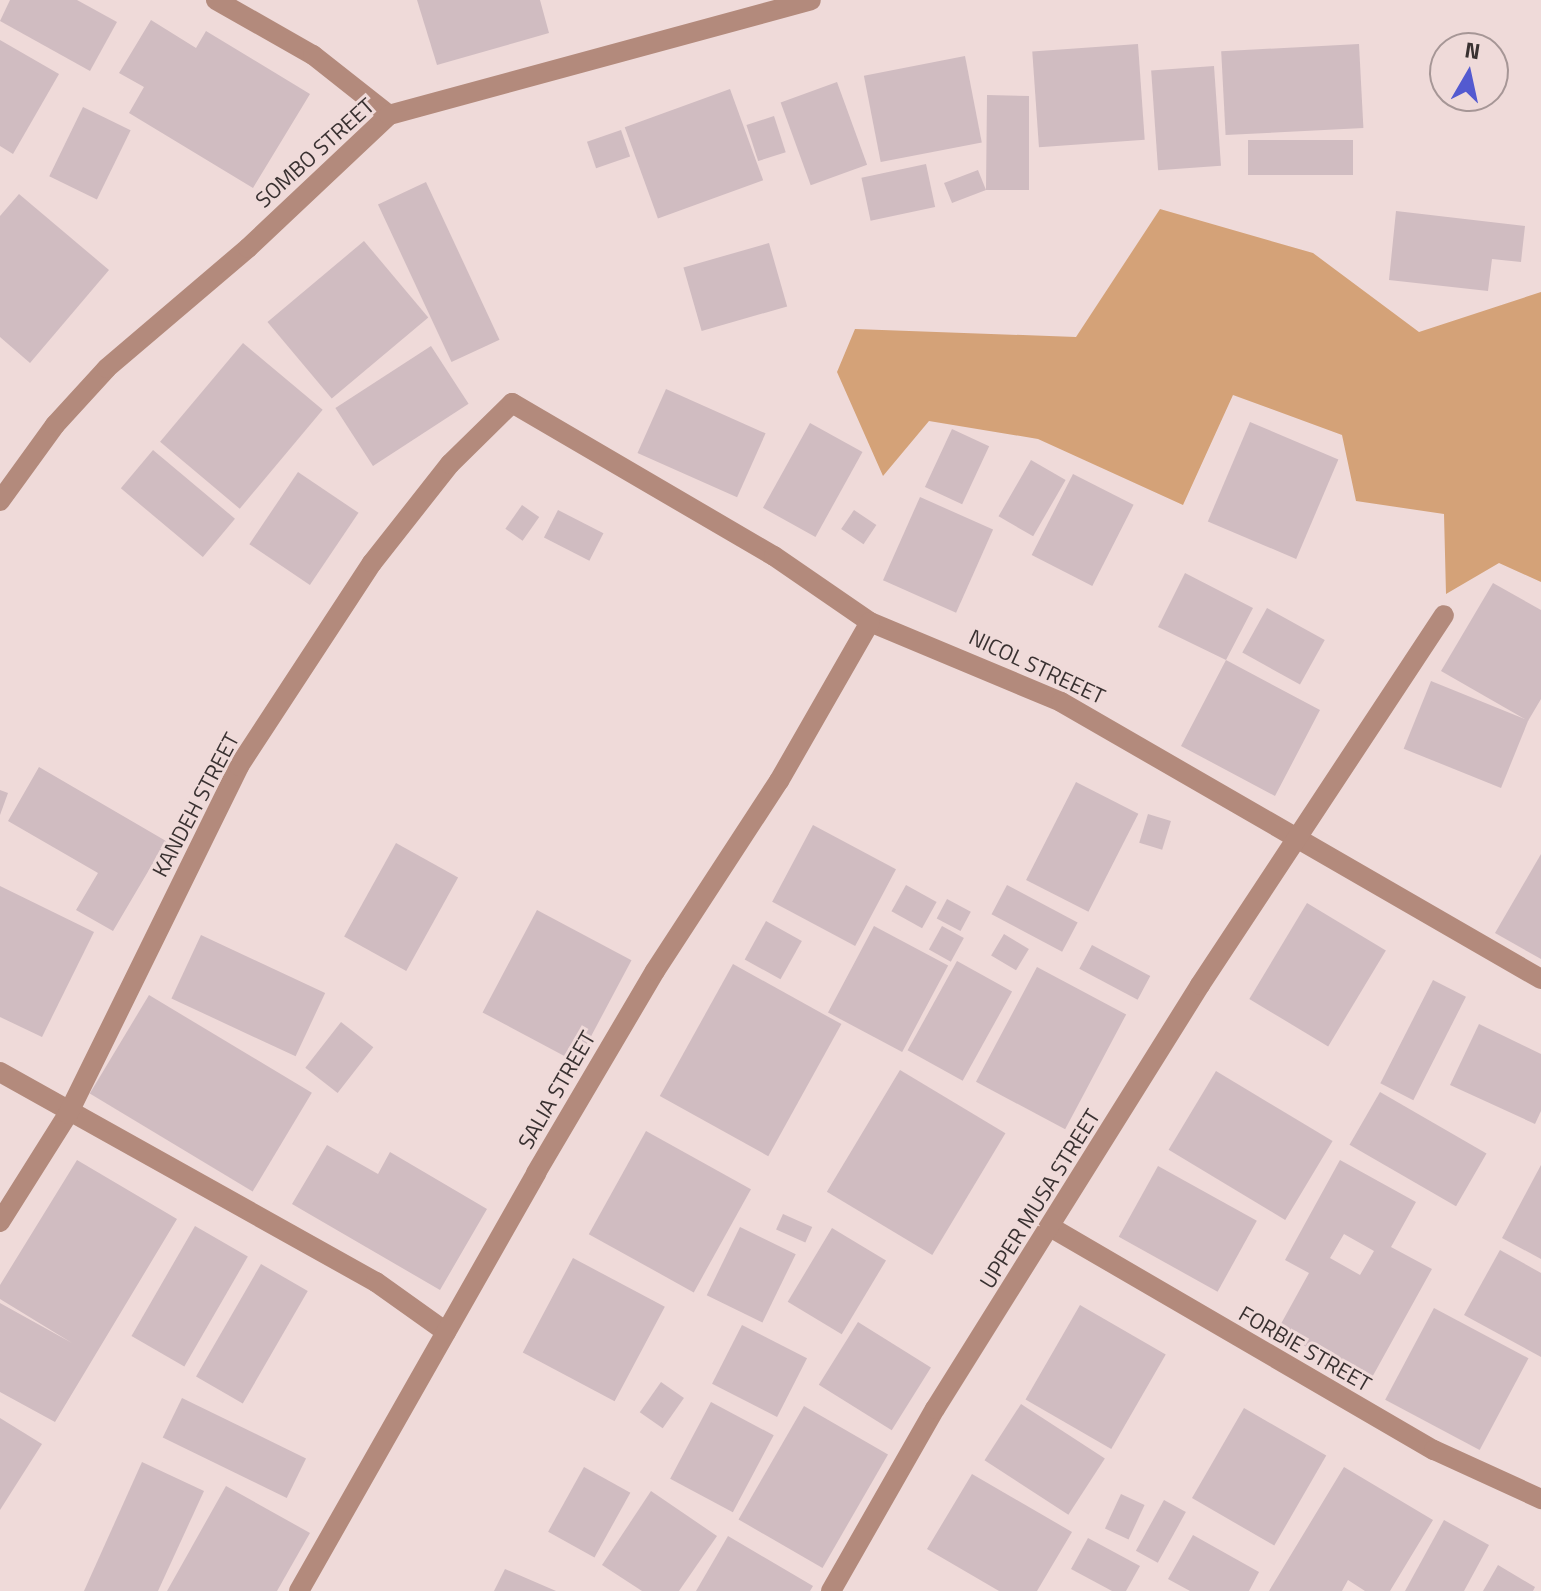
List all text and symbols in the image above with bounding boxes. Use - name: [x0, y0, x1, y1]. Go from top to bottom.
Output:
- north arrow: [1429, 32, 1509, 112]
- text: N: [1462, 32, 1483, 68]
- street label: SOMBO STREET: [250, 93, 380, 213]
- street label: NICOL STREEET: [965, 624, 1109, 710]
- street label: KANDEH STREET: [147, 728, 245, 882]
- street label: SALIA STREET: [513, 1026, 601, 1154]
- street label: UPPER MUSA STREET: [974, 1105, 1106, 1293]
- street label: FORBIE STREET: [1234, 1300, 1376, 1398]

